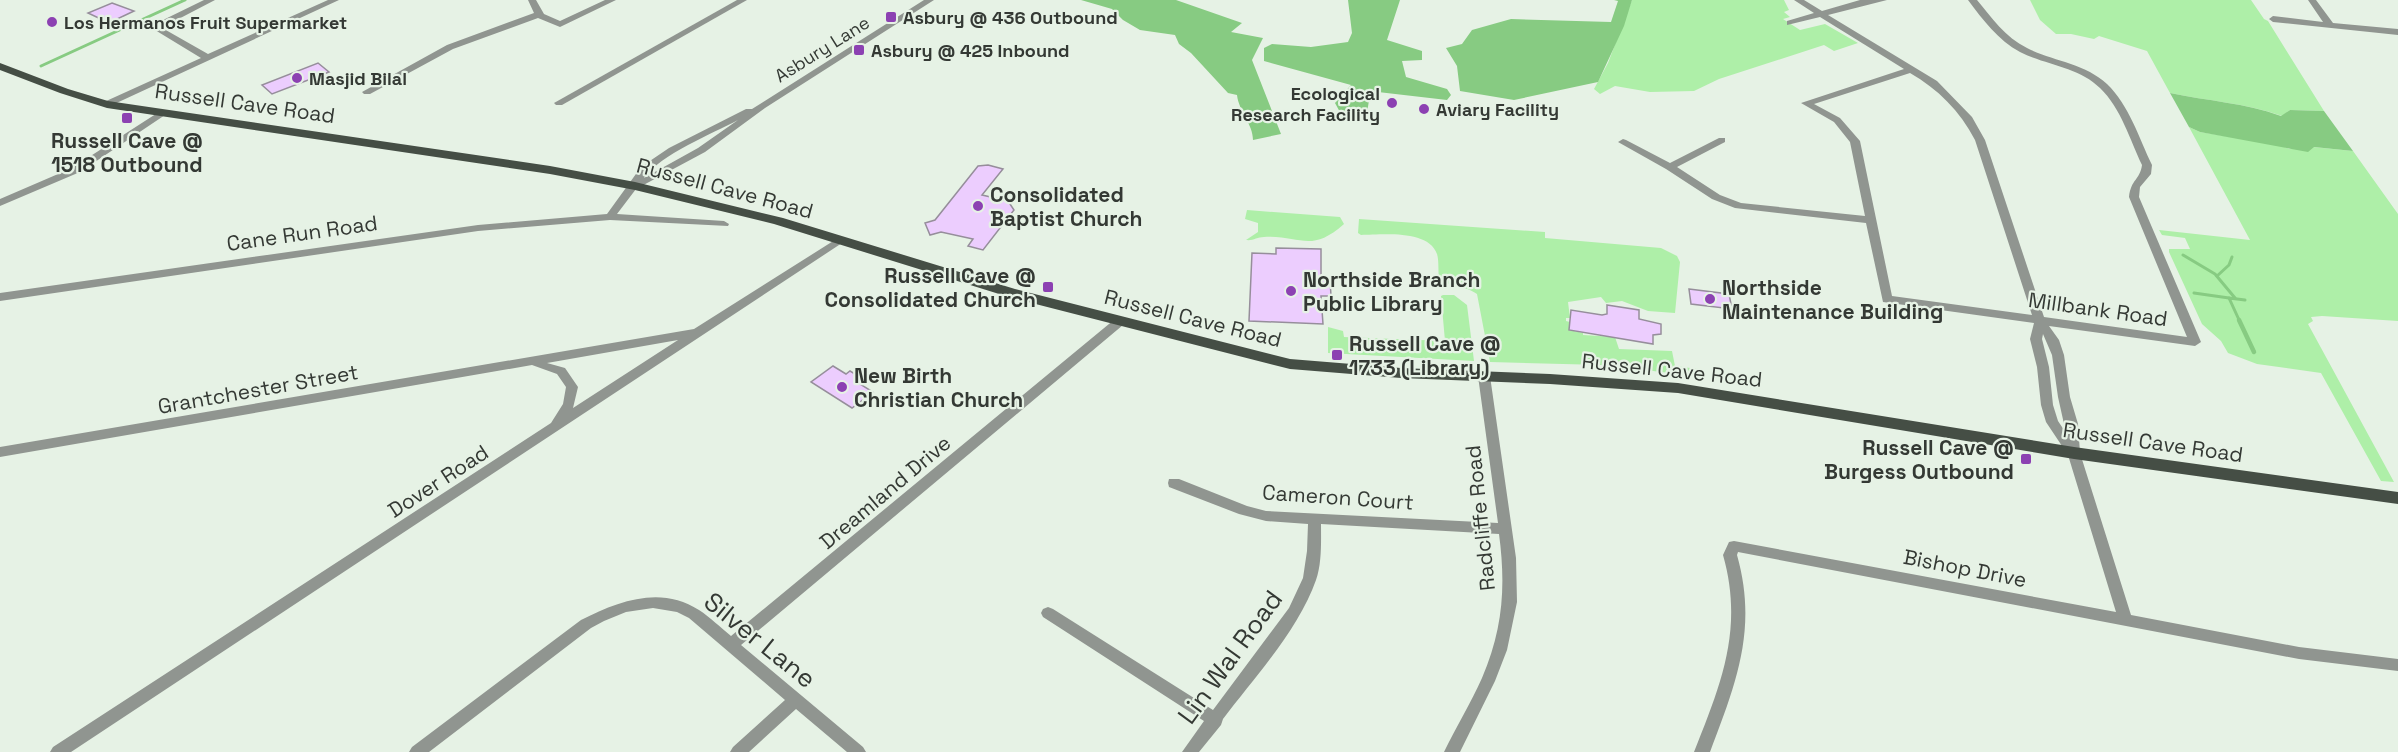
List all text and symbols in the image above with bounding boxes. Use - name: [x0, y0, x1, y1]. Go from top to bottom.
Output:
- place label: Asbury @ 436 Outbound: [903, 6, 1118, 29]
- marker: Asbury @ 436 Outbound: [884, 10, 898, 24]
- place label: Los Hermanos Fruit Supermarket: [64, 11, 347, 34]
- street label: Asbury Lane: [770, 11, 874, 87]
- marker: Los Hermanos Fruit Supermarket: [45, 15, 59, 29]
- place label: Asbury @ 425 Inbound: [871, 39, 1070, 62]
- marker: Asbury @ 425 Inbound: [852, 43, 866, 57]
- place label: Masjid Bilal: [309, 67, 407, 90]
- marker: Masjid Bilal: [290, 71, 304, 85]
- street label: Russell Cave Road: [153, 77, 337, 129]
- place label: Ecological Research Facility: [1231, 82, 1380, 126]
- marker: Ecological Research Facility: [1385, 96, 1399, 110]
- place label: Aviary Facility: [1436, 98, 1559, 121]
- marker: Aviary Facility: [1417, 102, 1431, 116]
- marker: Russell Cave @ 1518 Outbound: [120, 111, 134, 125]
- place label: Russell Cave @ 1518 Outbound: [51, 127, 203, 178]
- street label: Russell Cave Road: [634, 151, 816, 225]
- place label: Consolidated Baptist Church: [990, 181, 1142, 232]
- marker: Consolidated Baptist Church: [971, 199, 985, 213]
- street label: Cane Run Road: [225, 209, 379, 257]
- place label: Russell Cave @ Consolidated Church: [824, 262, 1036, 313]
- place label: Northside Branch Public Library: [1303, 266, 1481, 317]
- place label: Northside Maintenance Building: [1722, 274, 1943, 325]
- marker: Russell Cave @ Consolidated Church: [1041, 280, 1055, 294]
- street label: Russell Cave Road: [1102, 283, 1284, 353]
- marker: Northside Branch Public Library: [1284, 284, 1298, 298]
- street label: Millbank Road: [2027, 286, 2169, 332]
- marker: Northside Maintenance Building: [1703, 292, 1717, 306]
- place label: Russell Cave @ 1733 (Library): [1349, 330, 1501, 381]
- street label: Russell Cave Road: [1580, 347, 1764, 393]
- marker: Russell Cave @ 1733 (Library): [1330, 348, 1344, 362]
- street label: Grantchester Street: [156, 358, 360, 420]
- place label: New Birth Christian Church: [854, 362, 1023, 413]
- marker: New Birth Christian Church: [835, 380, 849, 394]
- street label: Russell Cave Road: [2061, 416, 2245, 468]
- street label: Dreamland Drive: [814, 429, 956, 555]
- place label: Russell Cave @ Burgess Outbound: [1824, 434, 2014, 485]
- street label: Dover Road: [383, 438, 493, 524]
- street label: Radcliffe Road: [1459, 444, 1501, 592]
- marker: Russell Cave @ Burgess Outbound: [2019, 452, 2033, 466]
- street label: Cameron Court: [1261, 478, 1415, 516]
- street label: Bishop Drive: [1901, 543, 2029, 593]
- street label: Lin Wal Road: [1170, 583, 1290, 731]
- street label: Silver Lane: [697, 584, 823, 696]

